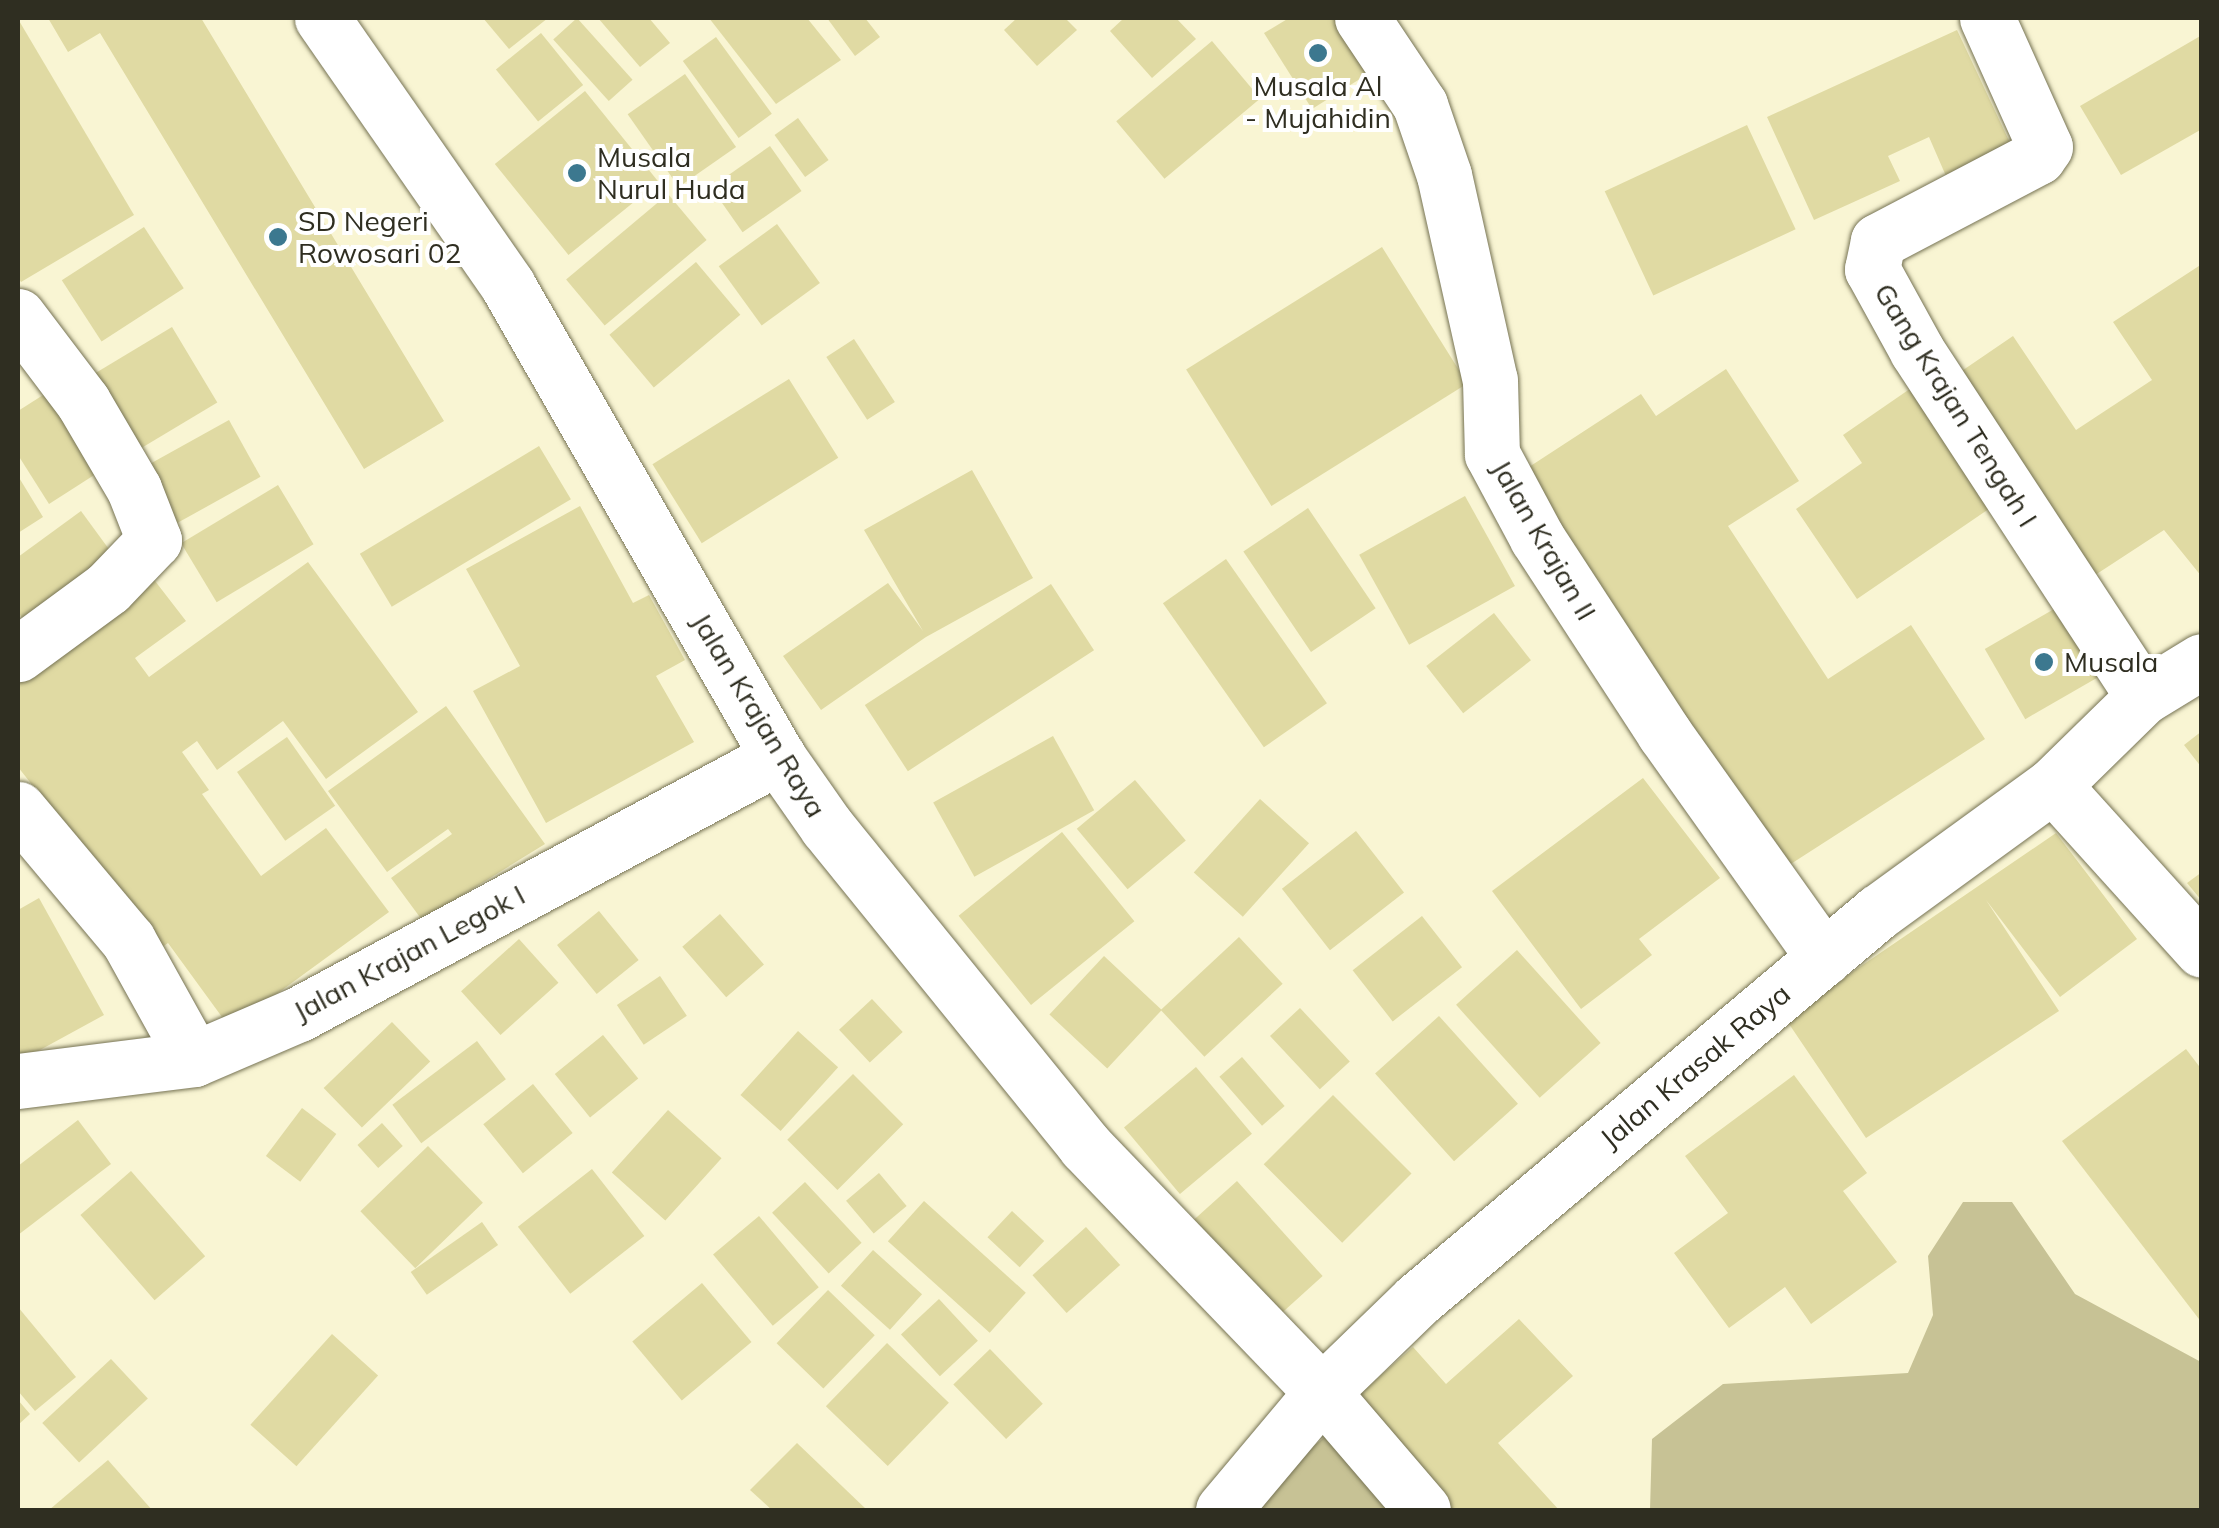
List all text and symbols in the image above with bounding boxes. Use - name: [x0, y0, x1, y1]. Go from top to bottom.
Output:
- marker: Musala Al - Mujahidin: [1307, 42, 1329, 64]
- place label: Musala Al - Mujahidin: [1245, 69, 1391, 135]
- place label: Musala Nurul Huda: [597, 140, 746, 206]
- marker: Musala Nurul Huda: [566, 162, 588, 184]
- place label: SD Negeri Rowosari 02: [298, 204, 461, 270]
- marker: SD Negeri Rowosari 02: [267, 226, 289, 248]
- street label: Gang Krajan Tengah I: [1867, 277, 2045, 533]
- street label: Jalan Krajan II: [1485, 454, 1603, 626]
- street label: Jalan Krajan Raya: [685, 607, 833, 823]
- place label: Musala: [2064, 645, 2158, 679]
- marker: Musala: [2033, 651, 2055, 673]
- street label: Jalan Krajan Legok I: [288, 878, 530, 1028]
- street label: Jalan Krasak Raya: [1593, 977, 1797, 1155]

